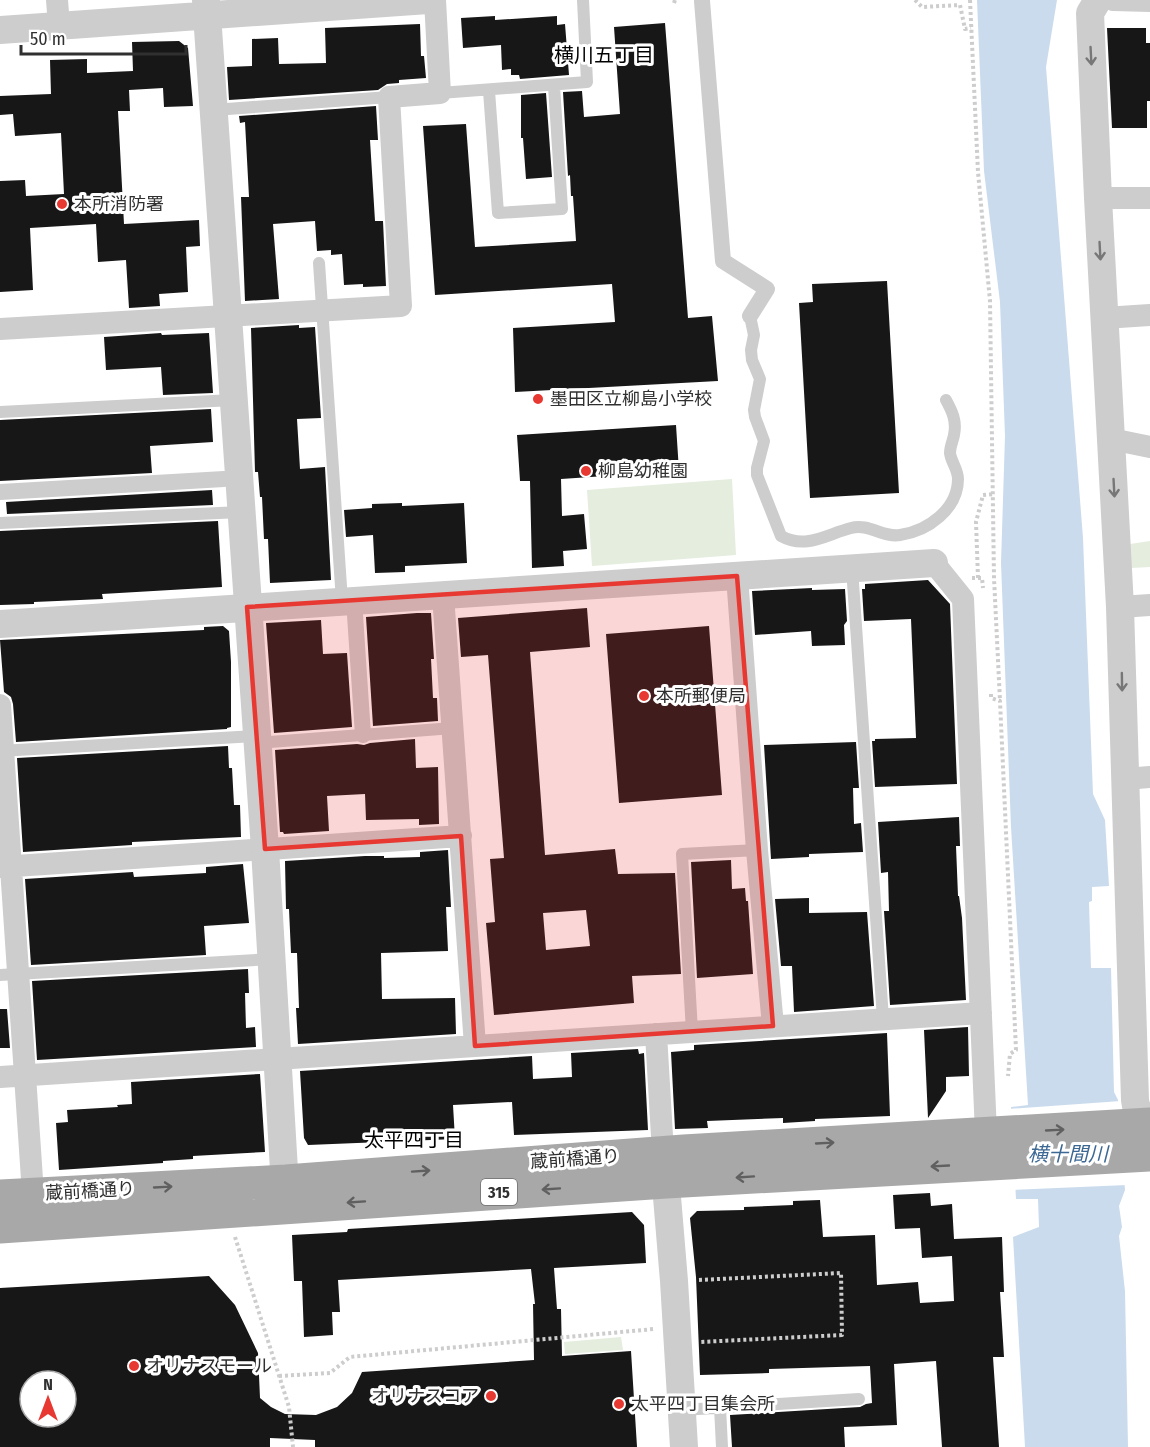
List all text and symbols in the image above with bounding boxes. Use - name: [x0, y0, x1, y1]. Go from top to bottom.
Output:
- scale bar: [21, 18, 186, 56]
- text: 50 m: [30, 28, 66, 50]
- district label: 横川五丁目: [554, 43, 654, 67]
- one-way arrow: [1086, 46, 1097, 66]
- place label: 本所消防署: [74, 193, 164, 215]
- marker: 本所消防署: [55, 197, 69, 211]
- one-way arrow: [1095, 241, 1106, 260]
- place label: 墨田区立柳島小学校: [550, 388, 712, 410]
- marker: 墨田区立柳島小学校: [531, 392, 545, 406]
- place label: 柳島幼稚園: [598, 460, 688, 482]
- marker: 柳島幼稚園: [579, 464, 593, 478]
- one-way arrow: [1108, 477, 1119, 497]
- one-way arrow: [1117, 672, 1128, 692]
- place label: 本所郵便局: [656, 685, 746, 707]
- marker: 本所郵便局: [637, 689, 651, 703]
- one-way arrow: [1044, 1124, 1064, 1135]
- district label: 太平四丁目: [364, 1128, 464, 1152]
- one-way arrow: [814, 1137, 834, 1148]
- water label: 横十間川: [1028, 1142, 1110, 1166]
- street label: 蔵前橋通り: [529, 1145, 621, 1173]
- one-way arrow: [930, 1160, 950, 1171]
- one-way arrow: [410, 1165, 430, 1176]
- one-way arrow: [736, 1172, 756, 1183]
- street label: 蔵前橋通り: [44, 1178, 136, 1204]
- road number: 315: [481, 1179, 517, 1205]
- one-way arrow: [153, 1182, 173, 1193]
- one-way arrow: [541, 1184, 561, 1195]
- one-way arrow: [346, 1196, 366, 1207]
- place label: オリナスモール: [146, 1355, 272, 1377]
- marker: オリナスモール: [127, 1359, 141, 1373]
- north arrow: [18, 1369, 78, 1429]
- text: N: [43, 1375, 53, 1394]
- place label: オリナスコア: [371, 1385, 479, 1407]
- marker: オリナスコア: [484, 1389, 498, 1403]
- place label: 太平四丁目集会所: [631, 1393, 775, 1415]
- marker: 太平四丁目集会所: [612, 1397, 626, 1411]

